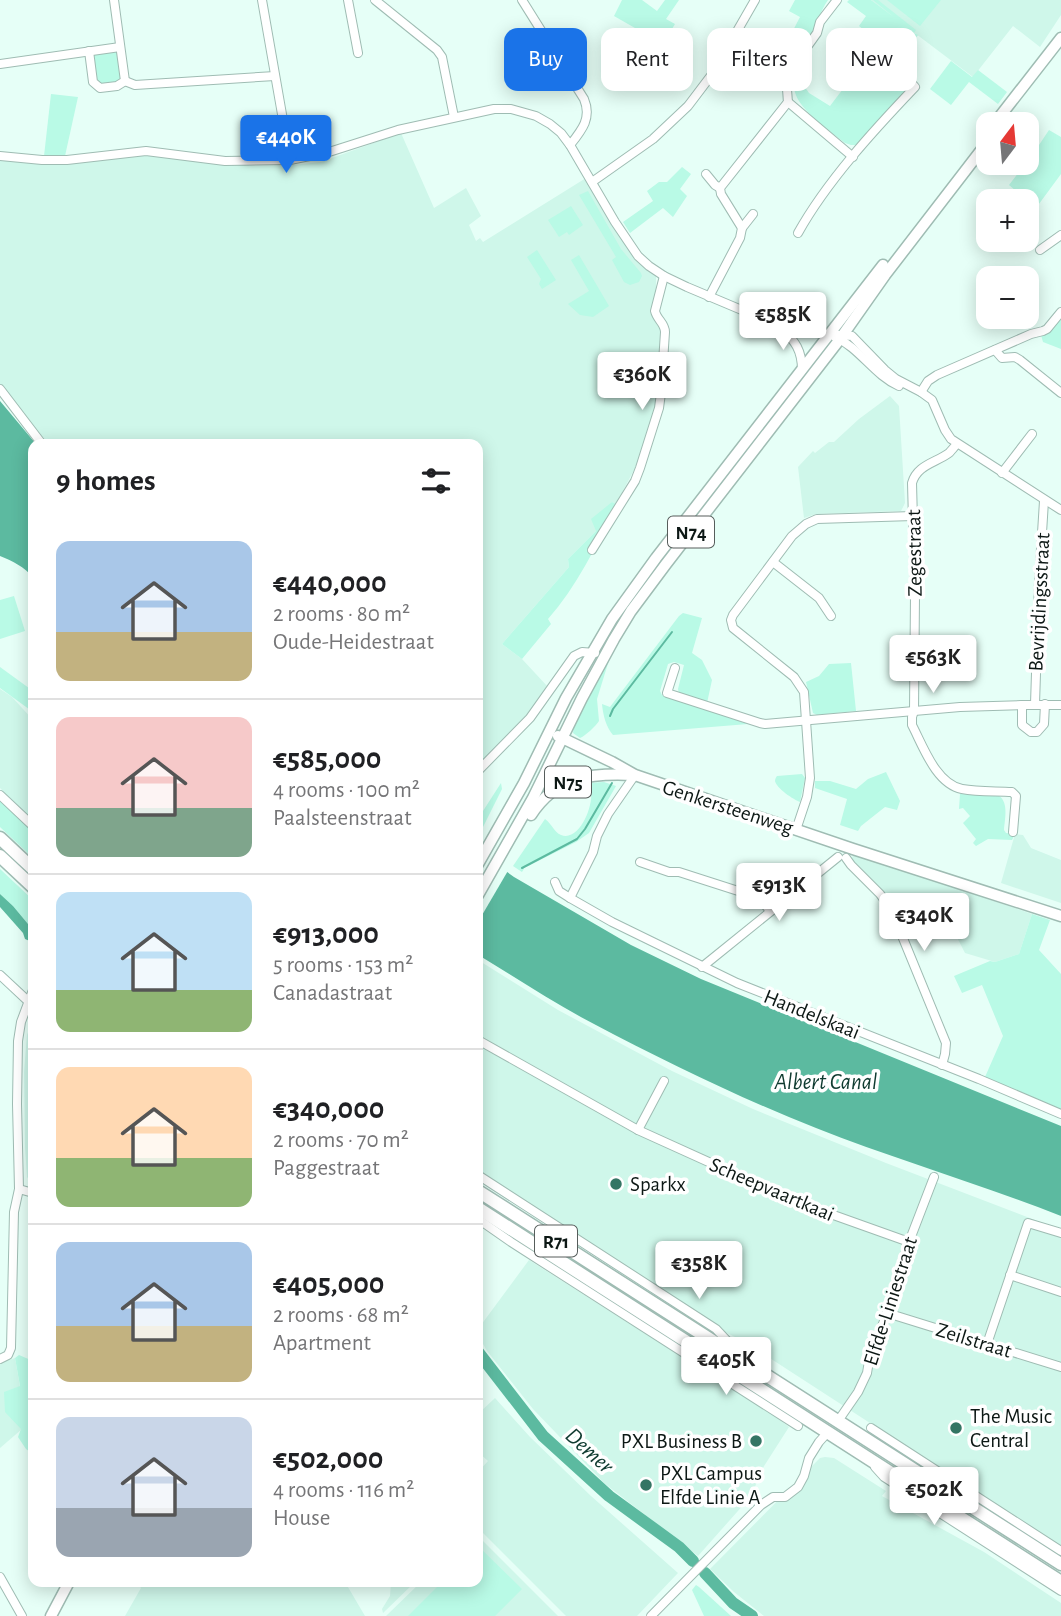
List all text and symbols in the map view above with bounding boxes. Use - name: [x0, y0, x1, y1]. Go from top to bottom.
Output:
- chip: Buy: [504, 28, 587, 91]
- chip: Rent: [601, 28, 693, 91]
- chip: Filters: [707, 28, 812, 91]
- chip: New: [826, 28, 917, 91]
- north arrow: [976, 112, 1040, 175]
- map controls: [976, 112, 1039, 329]
- pin: €440K: [237, 116, 335, 175]
- text: €440K: [256, 126, 316, 149]
- button: +: [976, 189, 1039, 252]
- button: −: [976, 266, 1039, 329]
- pin: €585K: [734, 292, 832, 352]
- text: €585K: [755, 303, 811, 326]
- pin: €360K: [593, 352, 691, 412]
- text: €360K: [613, 363, 671, 386]
- icon: filters: [417, 462, 455, 500]
- text: 9 homes: [56, 466, 156, 496]
- street label: Zegestraat: [903, 509, 926, 597]
- road number: N74: [668, 516, 714, 548]
- street label: Bevrijdingsstraat: [1025, 532, 1054, 672]
- text: €440,000: [273, 568, 387, 598]
- icon: home: [112, 569, 196, 653]
- text: 2 rooms · 80 m²: [273, 603, 410, 626]
- text: Oude-Heidestraat: [273, 631, 434, 654]
- pin: €563K: [884, 636, 982, 695]
- text: €563K: [905, 646, 961, 669]
- text: €585,000: [273, 744, 381, 774]
- icon: home: [112, 745, 196, 829]
- road number: N75: [545, 766, 591, 797]
- street label: Genkersteenweg: [660, 776, 796, 839]
- text: 4 rooms · 100 m²: [273, 779, 420, 802]
- text: Paalsteenstraat: [273, 807, 412, 830]
- pin: €913K: [730, 864, 828, 923]
- text: €913K: [752, 874, 806, 897]
- pin: €340K: [875, 894, 973, 953]
- text: €340K: [895, 904, 953, 927]
- text: €913,000: [273, 919, 379, 949]
- icon: home: [112, 920, 196, 1004]
- text: 5 rooms · 153 m²: [273, 954, 413, 977]
- text: Canadastraat: [273, 982, 392, 1005]
- street label: Handelskaai: [761, 986, 863, 1043]
- water label: Albert Canal: [774, 1071, 878, 1094]
- text: €340,000: [273, 1094, 384, 1124]
- icon: home: [112, 1095, 196, 1179]
- text: 2 rooms · 70 m²: [273, 1129, 409, 1152]
- street label: Scheepvaartkaai: [706, 1154, 837, 1225]
- text: Paggestraat: [273, 1157, 380, 1180]
- place label: Sparkx: [630, 1174, 686, 1195]
- marker: Sparkx: [608, 1176, 624, 1192]
- road number: R71: [535, 1226, 577, 1256]
- street label: Elfde-Liniestraat: [860, 1234, 921, 1368]
- pin: €358K: [650, 1242, 748, 1301]
- text: €358K: [671, 1252, 727, 1275]
- text: €405,000: [273, 1269, 384, 1299]
- icon: home: [112, 1270, 196, 1354]
- text: 2 rooms · 68 m²: [273, 1304, 409, 1327]
- street label: Zeilstraat: [934, 1319, 1014, 1362]
- text: Apartment: [273, 1332, 371, 1355]
- pin: €405K: [677, 1338, 775, 1397]
- text: €405K: [697, 1348, 755, 1371]
- place label: The Music Central: [970, 1406, 1052, 1451]
- marker: The Music Central: [948, 1420, 964, 1436]
- water label: Demer: [561, 1424, 618, 1479]
- place label: PXL Business B: [621, 1431, 742, 1452]
- marker: PXL Business B: [748, 1433, 764, 1449]
- text: €502,000: [273, 1444, 384, 1474]
- icon: home: [112, 1445, 196, 1529]
- place label: PXL Campus Elfde Linie A: [660, 1463, 762, 1508]
- pin: €502K: [885, 1468, 983, 1527]
- marker: PXL Campus Elfde Linie A: [638, 1477, 654, 1493]
- text: €502K: [906, 1478, 962, 1501]
- text: 4 rooms · 116 m²: [273, 1479, 414, 1502]
- text: House: [273, 1507, 330, 1530]

